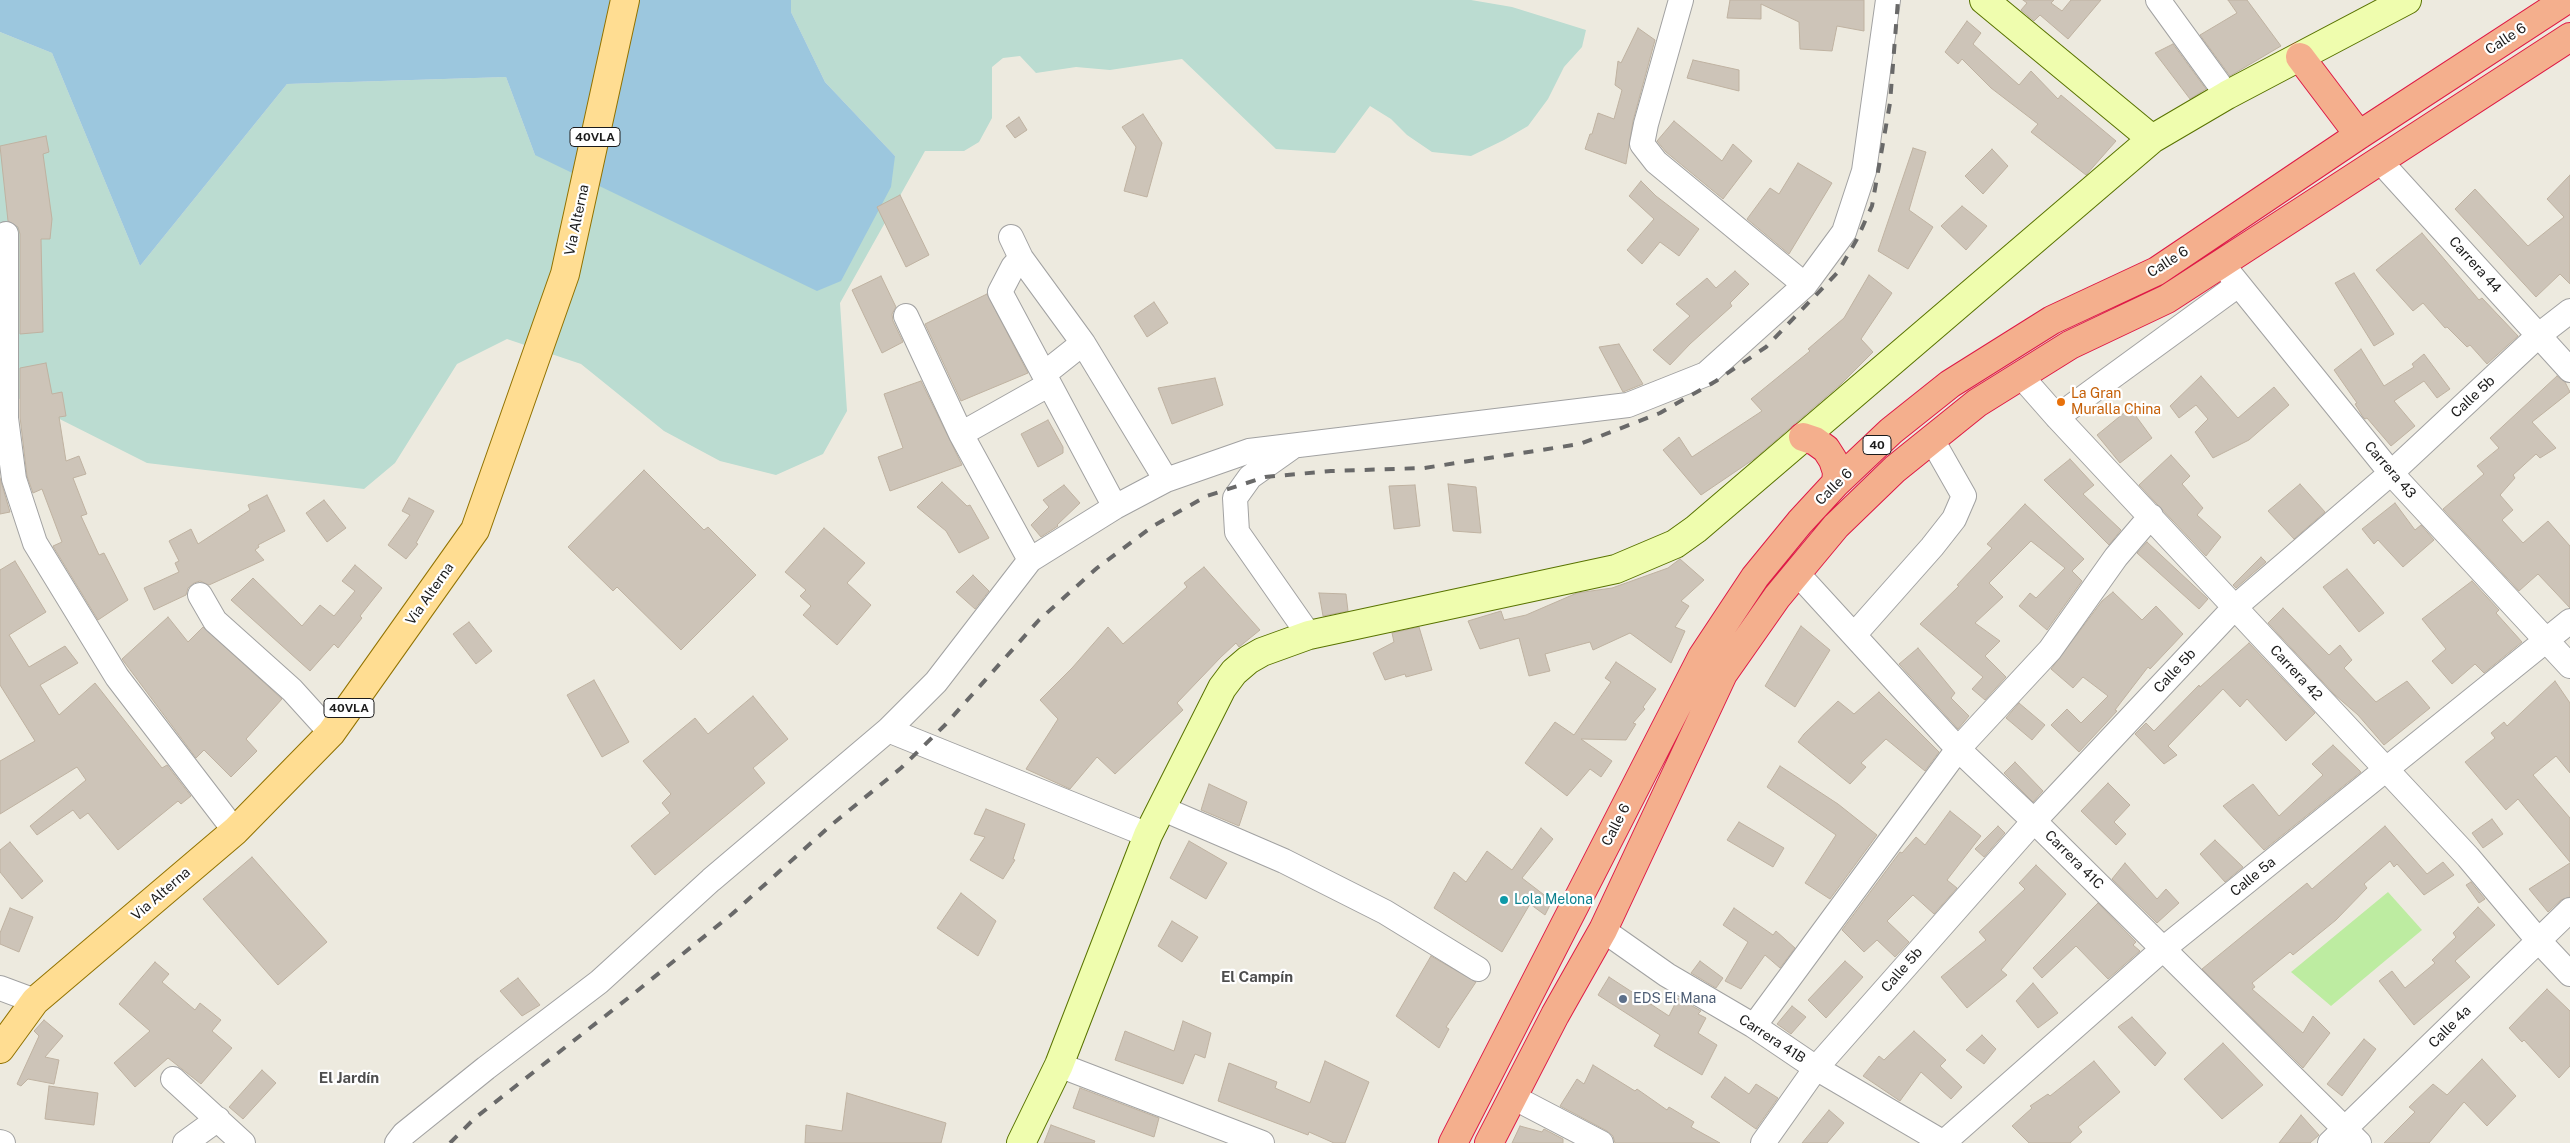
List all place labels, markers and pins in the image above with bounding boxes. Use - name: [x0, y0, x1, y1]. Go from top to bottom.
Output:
- place label: La Gran Muralla China: [2071, 386, 2161, 418]
- marker: La Gran Muralla China: [2055, 396, 2067, 408]
- place label: Lola Melona: [1514, 892, 1593, 908]
- marker: Lola Melona: [1498, 894, 1510, 906]
- place label: EDS El Mana: [1633, 991, 1716, 1007]
- marker: EDS El Mana: [1617, 993, 1629, 1005]

